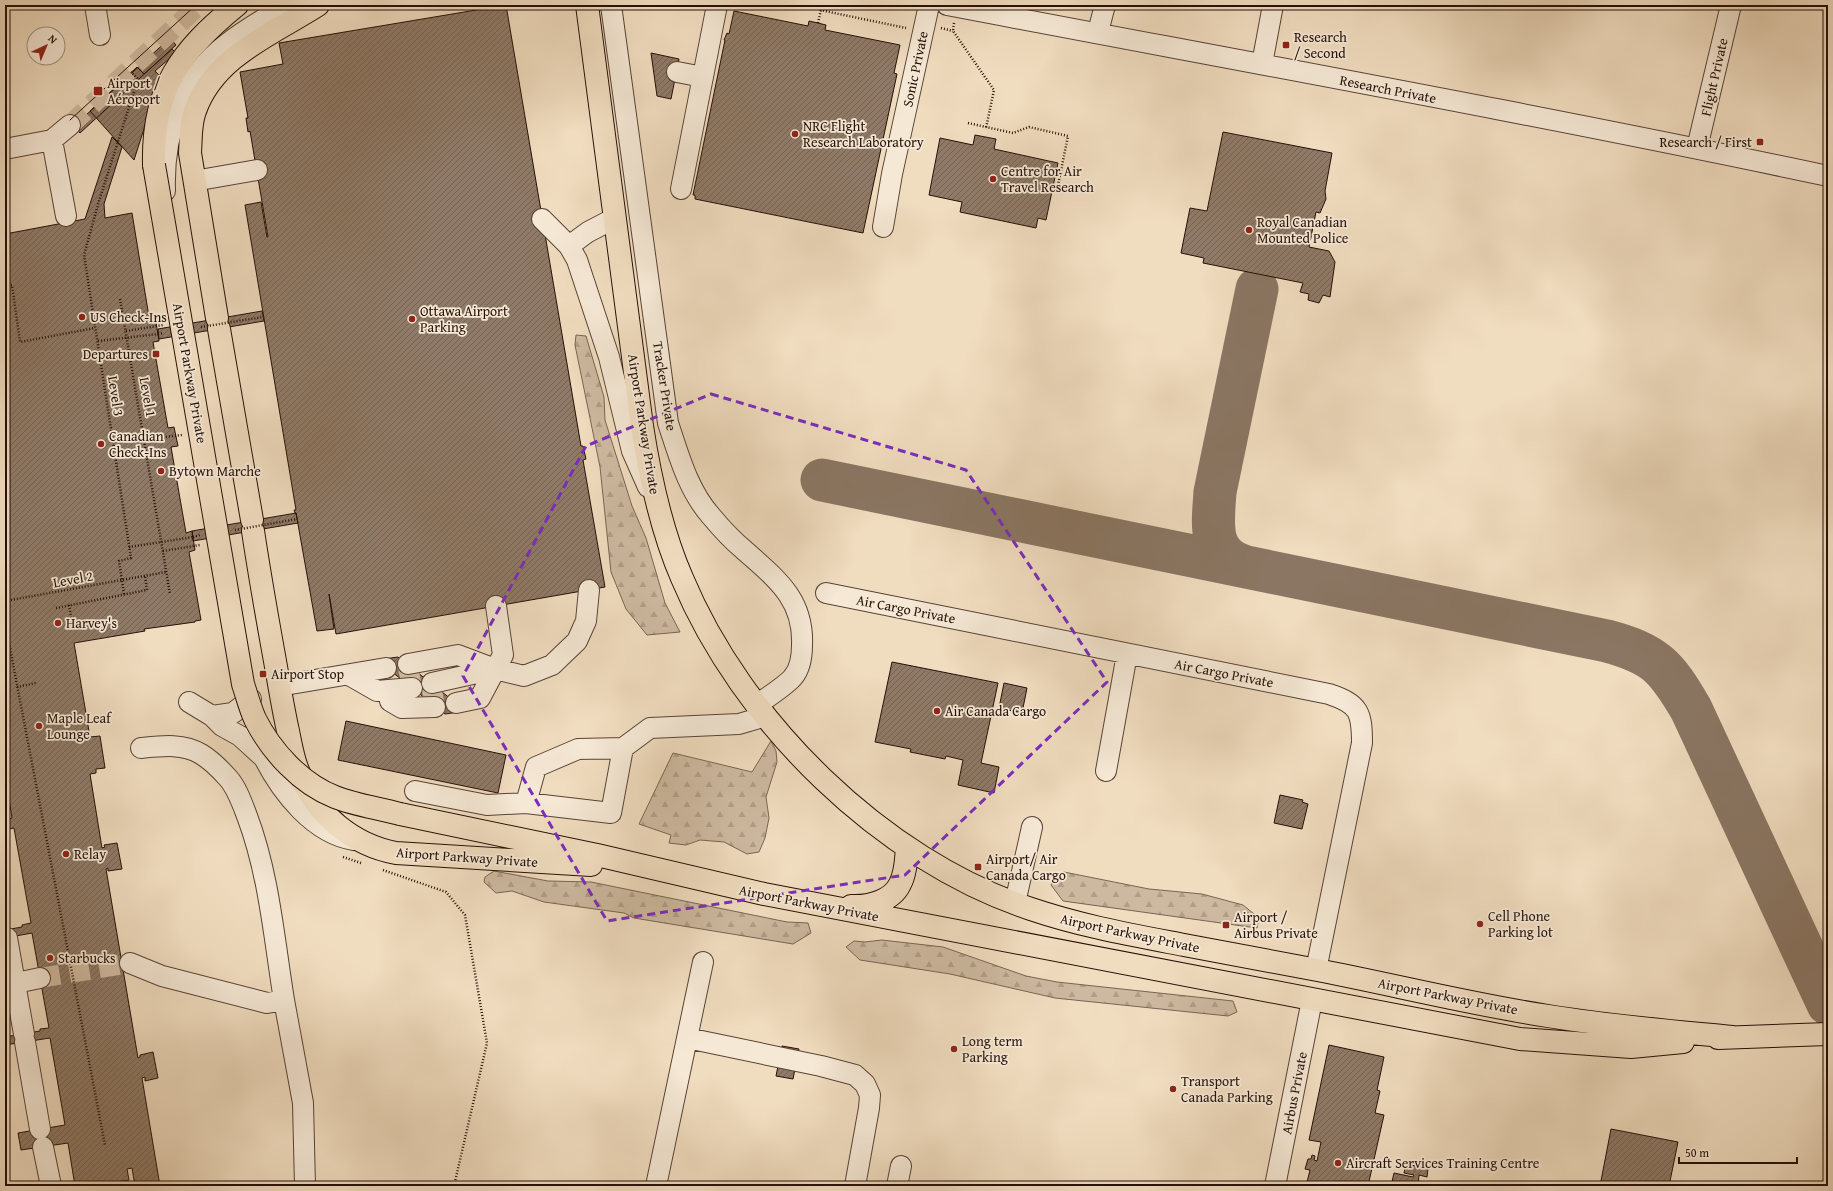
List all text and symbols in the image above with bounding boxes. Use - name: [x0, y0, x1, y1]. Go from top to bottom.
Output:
- north arrow: [26, 26, 66, 66]
- place label: Research / Second: [1294, 27, 1347, 63]
- street label: Sonic Private: [897, 29, 933, 109]
- text: N: [45, 30, 62, 48]
- street label: Flight Private: [1695, 36, 1733, 118]
- marker: Research / Second: [1281, 40, 1291, 50]
- street label: Research Private: [1338, 70, 1438, 108]
- place label: Airport / Aéroport: [107, 73, 161, 109]
- marker: Airport / Aéroport: [92, 85, 104, 97]
- place label: NRC Flight Research Laboratory: [803, 116, 924, 152]
- marker: NRC Flight Research Laboratory: [790, 129, 800, 139]
- place label: Research / First: [1659, 132, 1752, 152]
- marker: Research / First: [1755, 137, 1765, 147]
- place label: Centre for Air Travel Research: [1001, 161, 1094, 197]
- marker: Centre for Air Travel Research: [988, 174, 998, 184]
- place label: Royal Canadian Mounted Police: [1257, 212, 1349, 248]
- marker: Royal Canadian Mounted Police: [1244, 225, 1254, 235]
- street label: Airport Parkway Private: [168, 301, 212, 445]
- place label: Ottawa Airport Parking: [420, 301, 508, 337]
- place label: US Check-Ins: [90, 307, 167, 327]
- marker: US Check-Ins: [77, 312, 87, 322]
- marker: Ottawa Airport Parking: [407, 314, 417, 324]
- street label: Tracker Private: [648, 340, 682, 433]
- place label: Departures: [83, 344, 148, 364]
- marker: Departures: [151, 349, 161, 359]
- street label: Airport Parkway Private: [623, 352, 665, 496]
- street label: Level 3: [103, 375, 129, 417]
- street label: Level 1: [135, 375, 161, 419]
- place label: Canadian Check-Ins: [109, 426, 167, 462]
- marker: Canadian Check-Ins: [96, 439, 106, 449]
- place label: Bytown Marche: [169, 461, 261, 481]
- marker: Bytown Marche: [156, 466, 166, 476]
- street label: Level 2: [51, 566, 95, 592]
- street label: Air Cargo Private: [855, 590, 958, 628]
- place label: Harvey's: [66, 613, 117, 633]
- marker: Harvey's: [53, 618, 63, 628]
- street label: Air Cargo Private: [1173, 654, 1276, 692]
- place label: Airport Stop: [271, 664, 345, 684]
- marker: Airport Stop: [258, 669, 268, 679]
- place label: Air Canada Cargo: [945, 701, 1046, 721]
- marker: Air Canada Cargo: [932, 706, 942, 716]
- place label: Maple Leaf Lounge: [47, 708, 112, 744]
- marker: Maple Leaf Lounge: [34, 721, 44, 731]
- street label: Airport Parkway Private: [395, 842, 539, 872]
- place label: Relay: [74, 844, 106, 864]
- marker: Relay: [61, 849, 71, 859]
- place label: Airport/ Air Canada Cargo: [986, 849, 1066, 885]
- marker: Airport/ Air Canada Cargo: [973, 862, 983, 872]
- street label: Airport Parkway Private: [737, 880, 881, 926]
- place label: Cell Phone Parking lot: [1488, 906, 1553, 942]
- place label: Airport / Airbus Private: [1234, 907, 1318, 943]
- street label: Airport Parkway Private: [1058, 908, 1202, 958]
- marker: Cell Phone Parking lot: [1475, 919, 1485, 929]
- marker: Airport / Airbus Private: [1221, 920, 1231, 930]
- place label: Starbucks: [58, 948, 116, 968]
- marker: Starbucks: [45, 953, 55, 963]
- street label: Airport Parkway Private: [1376, 973, 1520, 1019]
- place label: Long term Parking: [962, 1031, 1023, 1067]
- marker: Long term Parking: [949, 1044, 959, 1054]
- street label: Airbus Private: [1276, 1050, 1312, 1136]
- place label: Transport Canada Parking: [1181, 1071, 1273, 1107]
- marker: Transport Canada Parking: [1168, 1084, 1178, 1094]
- scale bar: [1679, 1139, 1797, 1165]
- text: 50 m: [1685, 1144, 1709, 1161]
- place label: Aircraft Services Training Centre: [1346, 1153, 1540, 1173]
- marker: Aircraft Services Training Centre: [1333, 1158, 1343, 1168]

